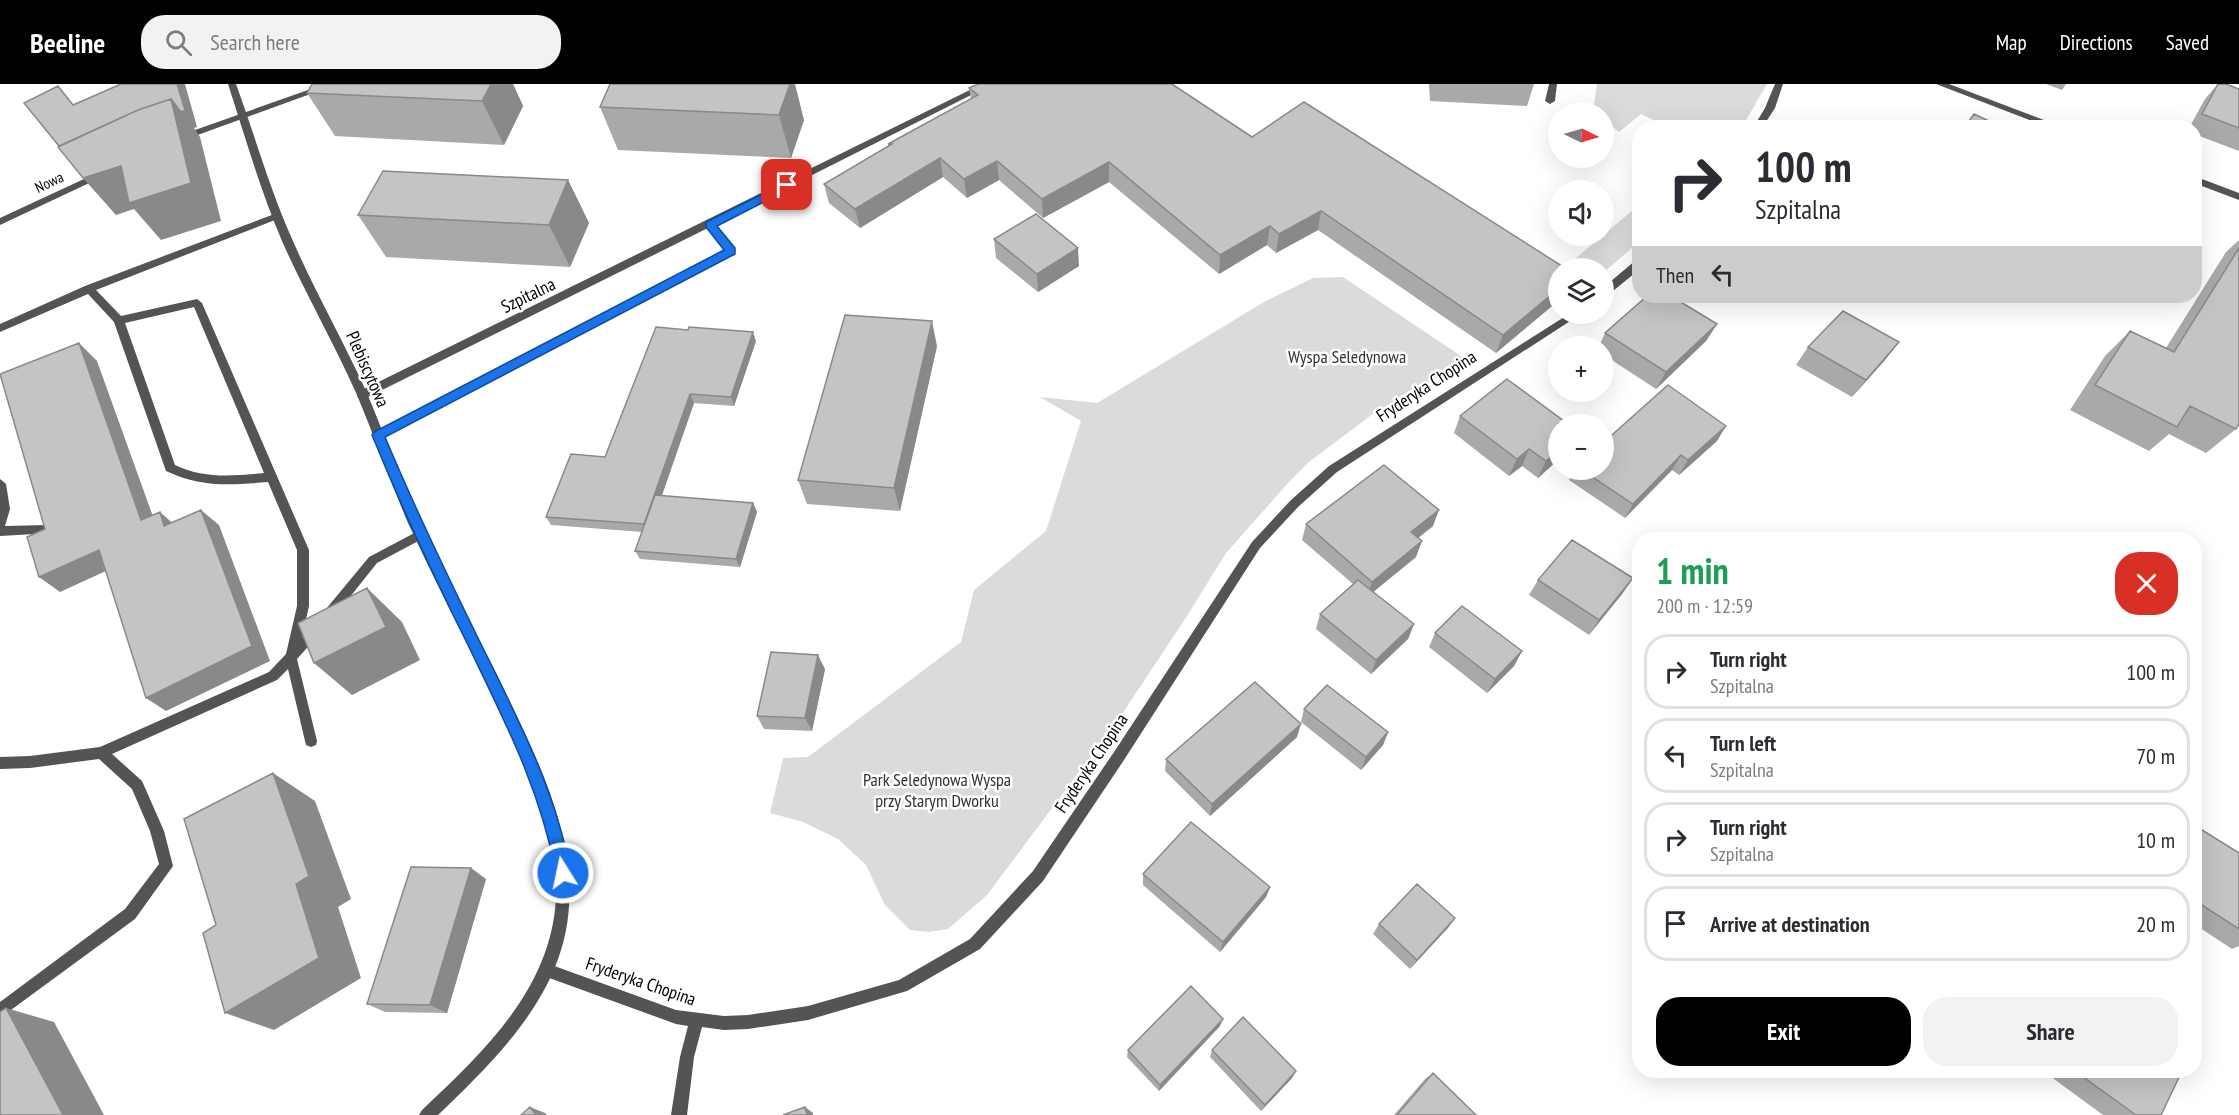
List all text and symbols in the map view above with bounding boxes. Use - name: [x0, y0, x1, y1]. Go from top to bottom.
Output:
- search box: [141, 15, 561, 69]
- text: Beeline: [30, 24, 105, 61]
- icon: search: [162, 26, 195, 59]
- text: Search here: [210, 28, 300, 56]
- text: Map: [1996, 29, 2027, 56]
- text: Directions: [2060, 29, 2133, 56]
- text: Saved: [2166, 29, 2209, 56]
- north arrow: [1548, 102, 1614, 168]
- map controls: [1548, 102, 1614, 480]
- text: 100 m: [1755, 139, 1852, 194]
- icon: right: [1656, 144, 1734, 222]
- pin: [761, 159, 812, 210]
- street label: Nowa: [32, 167, 66, 197]
- icon: arrive: [770, 168, 803, 201]
- button: sound: [1548, 180, 1614, 246]
- text: Szpitalna: [1755, 192, 1841, 226]
- button: layers: [1548, 258, 1614, 324]
- icon: left: [1706, 258, 1739, 291]
- text: Then: [1656, 261, 1694, 289]
- street label: Szpitalna: [497, 272, 559, 318]
- street label: Plebiscytowa: [341, 327, 395, 411]
- button: +: [1548, 336, 1614, 402]
- park label: Wyspa Seledynowa: [1288, 345, 1406, 368]
- street label: Fryderyka Chopina: [1372, 345, 1480, 427]
- button: −: [1548, 414, 1614, 480]
- text: 1 min: [1656, 547, 1729, 594]
- button: close: [2115, 552, 2178, 615]
- text: 200 m · 12:59: [1656, 593, 1753, 619]
- text: Turn right: [1710, 645, 1787, 673]
- icon: right: [1659, 655, 1692, 688]
- text: 100 m: [2126, 658, 2175, 686]
- text: Szpitalna: [1710, 673, 1774, 699]
- street label: Fryderyka Chopina: [1049, 709, 1133, 817]
- text: Turn left: [1710, 729, 1776, 757]
- icon: left: [1659, 739, 1692, 772]
- text: 70 m: [2136, 742, 2175, 770]
- text: Szpitalna: [1710, 757, 1774, 783]
- park label: Park Seledynowa Wyspa przy Starym Dworku: [863, 768, 1011, 812]
- text: Turn right: [1710, 813, 1787, 841]
- icon: right: [1659, 823, 1692, 856]
- text: 10 m: [2136, 826, 2175, 854]
- position arrow: [531, 841, 595, 905]
- text: Szpitalna: [1710, 841, 1774, 867]
- icon: arrive: [1659, 907, 1692, 940]
- text: Arrive at destination: [1710, 910, 1870, 938]
- text: 20 m: [2136, 910, 2175, 938]
- street label: Fryderyka Chopina: [583, 951, 699, 1011]
- button: Exit: [1656, 997, 1911, 1066]
- button: Share: [1923, 997, 2178, 1066]

